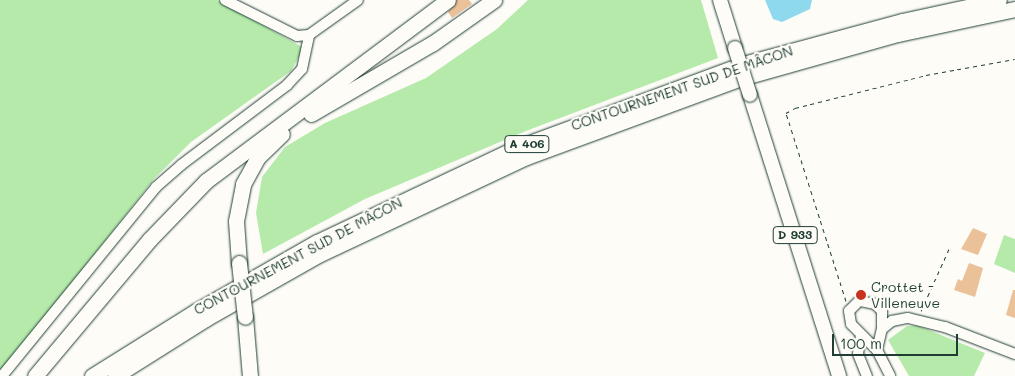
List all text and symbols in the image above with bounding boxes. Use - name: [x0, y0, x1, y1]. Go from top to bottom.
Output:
- street label: CONTOURNEMENT SUD DE MÂCON: [569, 42, 795, 134]
- road number: A 406: [503, 134, 551, 154]
- street label: CONTOURNEMENT SUD DE MÂCON: [191, 194, 405, 318]
- road number: D 933: [772, 226, 818, 244]
- place label: Crottet - Villeneuve: [871, 279, 940, 312]
- marker: Crottet - Villeneuve: [855, 289, 867, 301]
- scale bar: [835, 324, 961, 356]
- text: 100 m: [840, 333, 882, 353]

